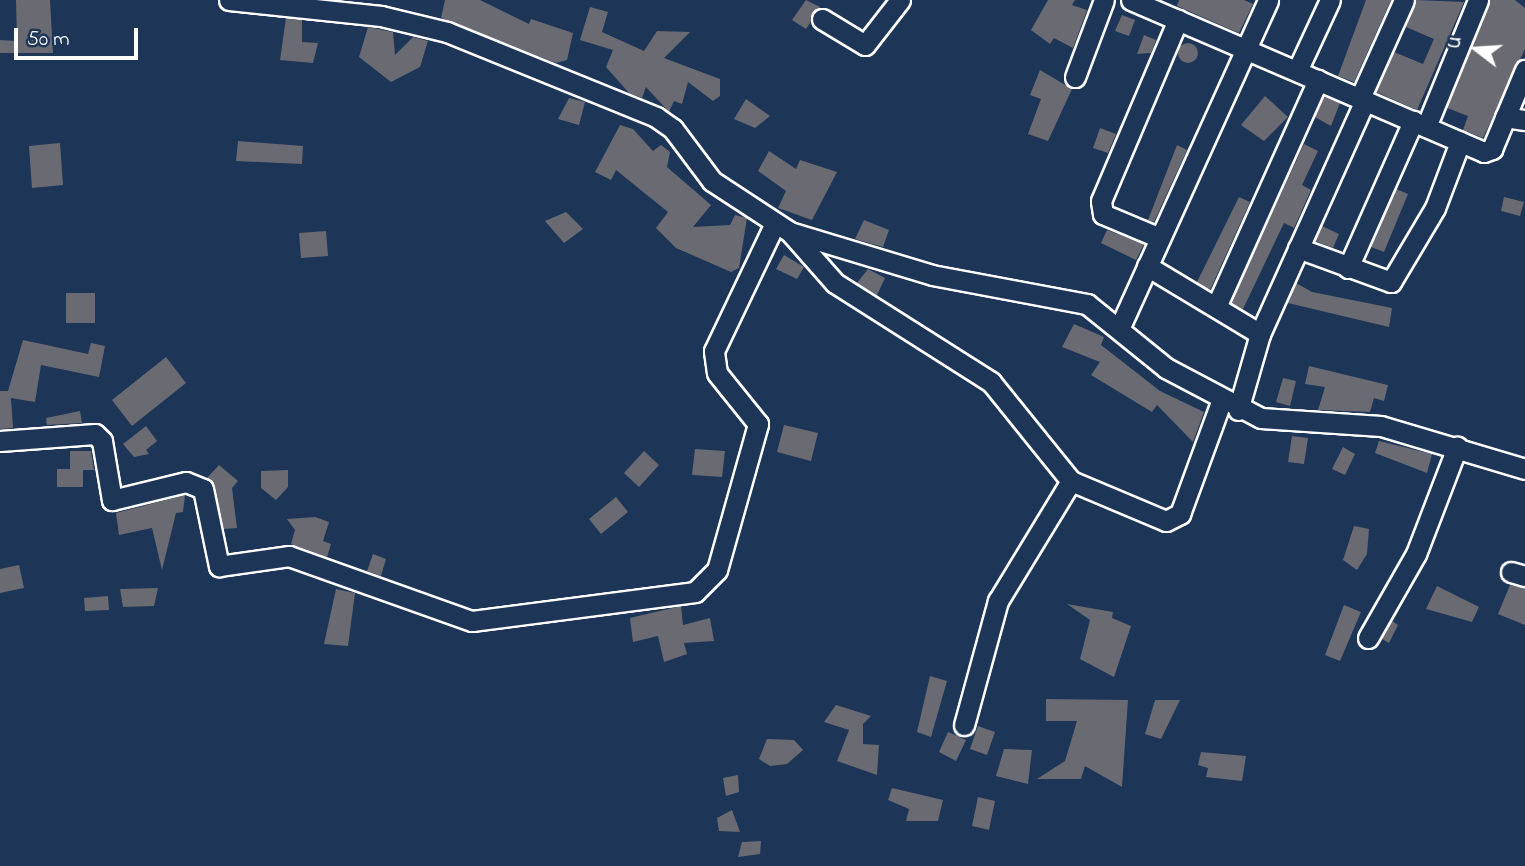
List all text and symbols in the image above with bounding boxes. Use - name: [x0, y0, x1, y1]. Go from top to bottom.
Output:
- scale bar: [18, 14, 142, 58]
- north arrow: [1441, 14, 1511, 84]
- text: 50 m: [27, 25, 70, 55]
- text: U: [1441, 33, 1470, 52]

